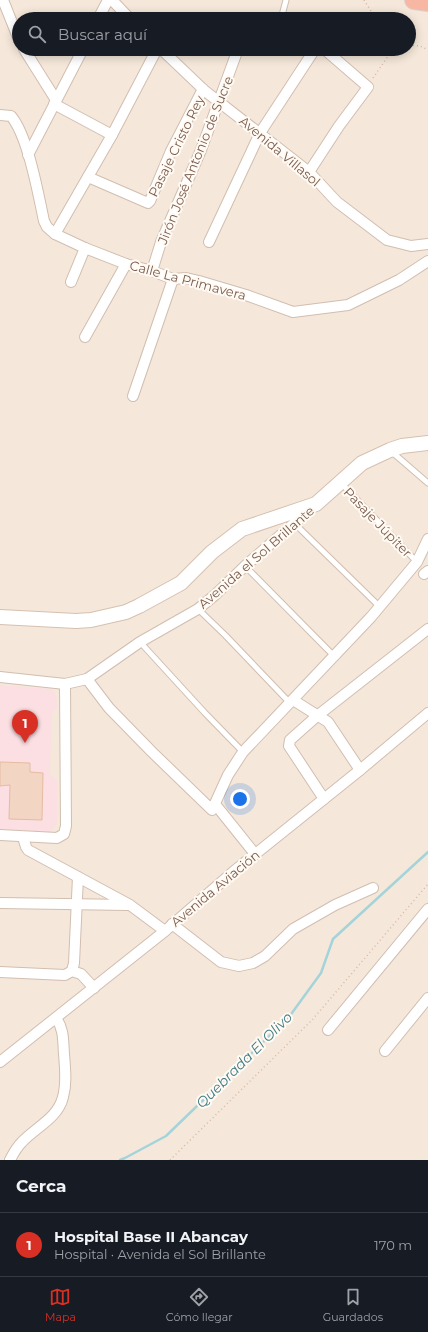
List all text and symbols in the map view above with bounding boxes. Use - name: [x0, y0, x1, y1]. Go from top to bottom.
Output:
- search box: [12, 12, 416, 56]
- icon: search: [26, 23, 48, 45]
- text: Buscar aquí: [58, 25, 147, 44]
- street label: Jirón José Antonio de Sucre: [154, 74, 236, 247]
- street label: Pasaje Cristo Rey: [145, 92, 208, 199]
- street label: Avenida Villasol: [236, 112, 324, 190]
- street label: Calle La Primavera: [128, 257, 248, 303]
- street label: Pasaje Júpiter: [341, 484, 415, 560]
- street label: Avenida el Sol Brillante: [195, 502, 317, 612]
- pin: 1: [12, 710, 38, 743]
- your location: [230, 789, 250, 809]
- street label: Avenida Aviación: [167, 846, 263, 930]
- water label: Quebrada El Olivo: [192, 1008, 296, 1112]
- text: Cerca: [16, 1176, 66, 1196]
- text: Hospital Base II Abancay: [54, 1227, 248, 1246]
- text: 1: [26, 1237, 32, 1253]
- text: 170 m: [374, 1237, 412, 1253]
- text: Hospital · Avenida el Sol Brillante: [54, 1246, 266, 1262]
- tab: Mapa: [45, 1286, 76, 1324]
- tab: Cómo llegar: [166, 1286, 233, 1324]
- tab: Guardados: [323, 1286, 383, 1324]

